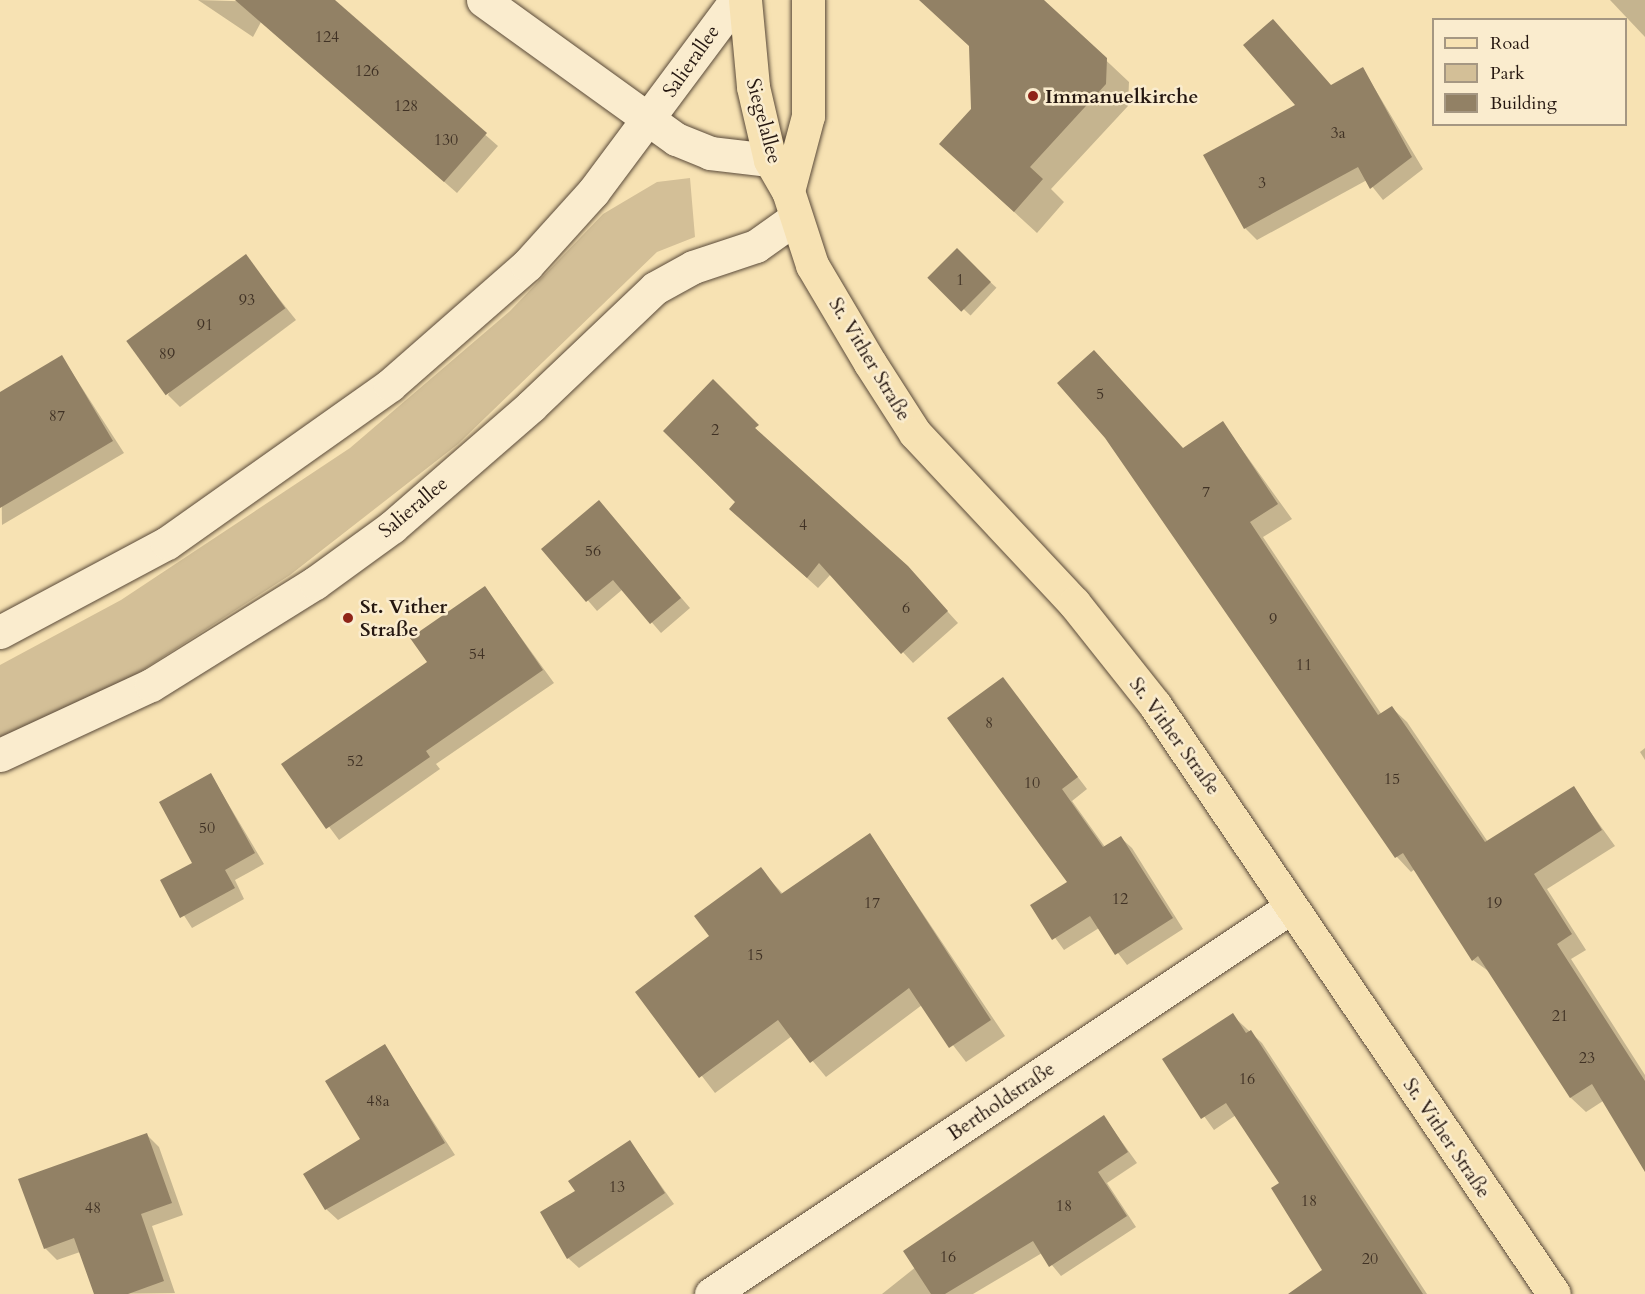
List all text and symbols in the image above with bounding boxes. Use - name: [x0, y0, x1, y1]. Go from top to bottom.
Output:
- legend: [1432, 18, 1627, 126]
- street label: Salierallee: [657, 20, 725, 102]
- house number: 124: [315, 27, 339, 47]
- text: Road: [1490, 31, 1530, 56]
- house number: 126: [355, 61, 379, 81]
- text: Park: [1490, 61, 1525, 86]
- street label: Siegelallee: [741, 76, 787, 166]
- place label: Immanuelkirche: [1045, 84, 1198, 108]
- marker: Immanuelkirche: [1026, 89, 1040, 103]
- text: Building: [1490, 91, 1557, 116]
- house number: 128: [394, 96, 418, 116]
- house number: 3a: [1330, 123, 1346, 143]
- house number: 130: [434, 130, 458, 150]
- house number: 3: [1258, 173, 1266, 193]
- house number: 1: [956, 270, 964, 290]
- house number: 93: [239, 290, 255, 310]
- street label: St. Vither Straße: [824, 293, 916, 425]
- house number: 91: [197, 315, 213, 335]
- house number: 89: [159, 344, 175, 364]
- house number: 5: [1096, 384, 1104, 404]
- house number: 87: [49, 406, 65, 426]
- house number: 2: [711, 420, 719, 440]
- street label: Salierallee: [374, 471, 452, 543]
- house number: 7: [1202, 482, 1210, 502]
- house number: 4: [799, 515, 807, 535]
- house number: 56: [585, 541, 601, 561]
- place label: St. Vither Straße: [360, 594, 447, 641]
- house number: 6: [902, 598, 910, 618]
- house number: 9: [1269, 609, 1277, 629]
- marker: St. Vither Straße: [341, 611, 355, 625]
- house number: 54: [469, 644, 485, 664]
- house number: 11: [1296, 655, 1312, 675]
- street label: St. Vither Straße: [1124, 673, 1226, 799]
- house number: 8: [985, 713, 993, 733]
- house number: 52: [347, 751, 363, 771]
- house number: 15: [1384, 769, 1400, 789]
- house number: 10: [1024, 773, 1040, 793]
- house number: 50: [199, 818, 215, 838]
- house number: 12: [1112, 889, 1128, 909]
- house number: 17: [864, 893, 880, 913]
- house number: 19: [1486, 893, 1502, 913]
- house number: 15: [747, 945, 763, 965]
- house number: 21: [1552, 1006, 1568, 1026]
- house number: 23: [1579, 1048, 1595, 1068]
- street label: Bertholdstraße: [943, 1056, 1059, 1146]
- house number: 16: [1239, 1069, 1255, 1089]
- street label: St. Vither Straße: [1398, 1073, 1496, 1203]
- house number: 48a: [366, 1091, 390, 1111]
- house number: 13: [609, 1177, 625, 1197]
- house number: 18: [1301, 1191, 1317, 1211]
- house number: 18: [1056, 1196, 1072, 1216]
- house number: 48: [85, 1198, 101, 1218]
- house number: 16: [940, 1247, 956, 1267]
- house number: 20: [1362, 1249, 1378, 1269]

